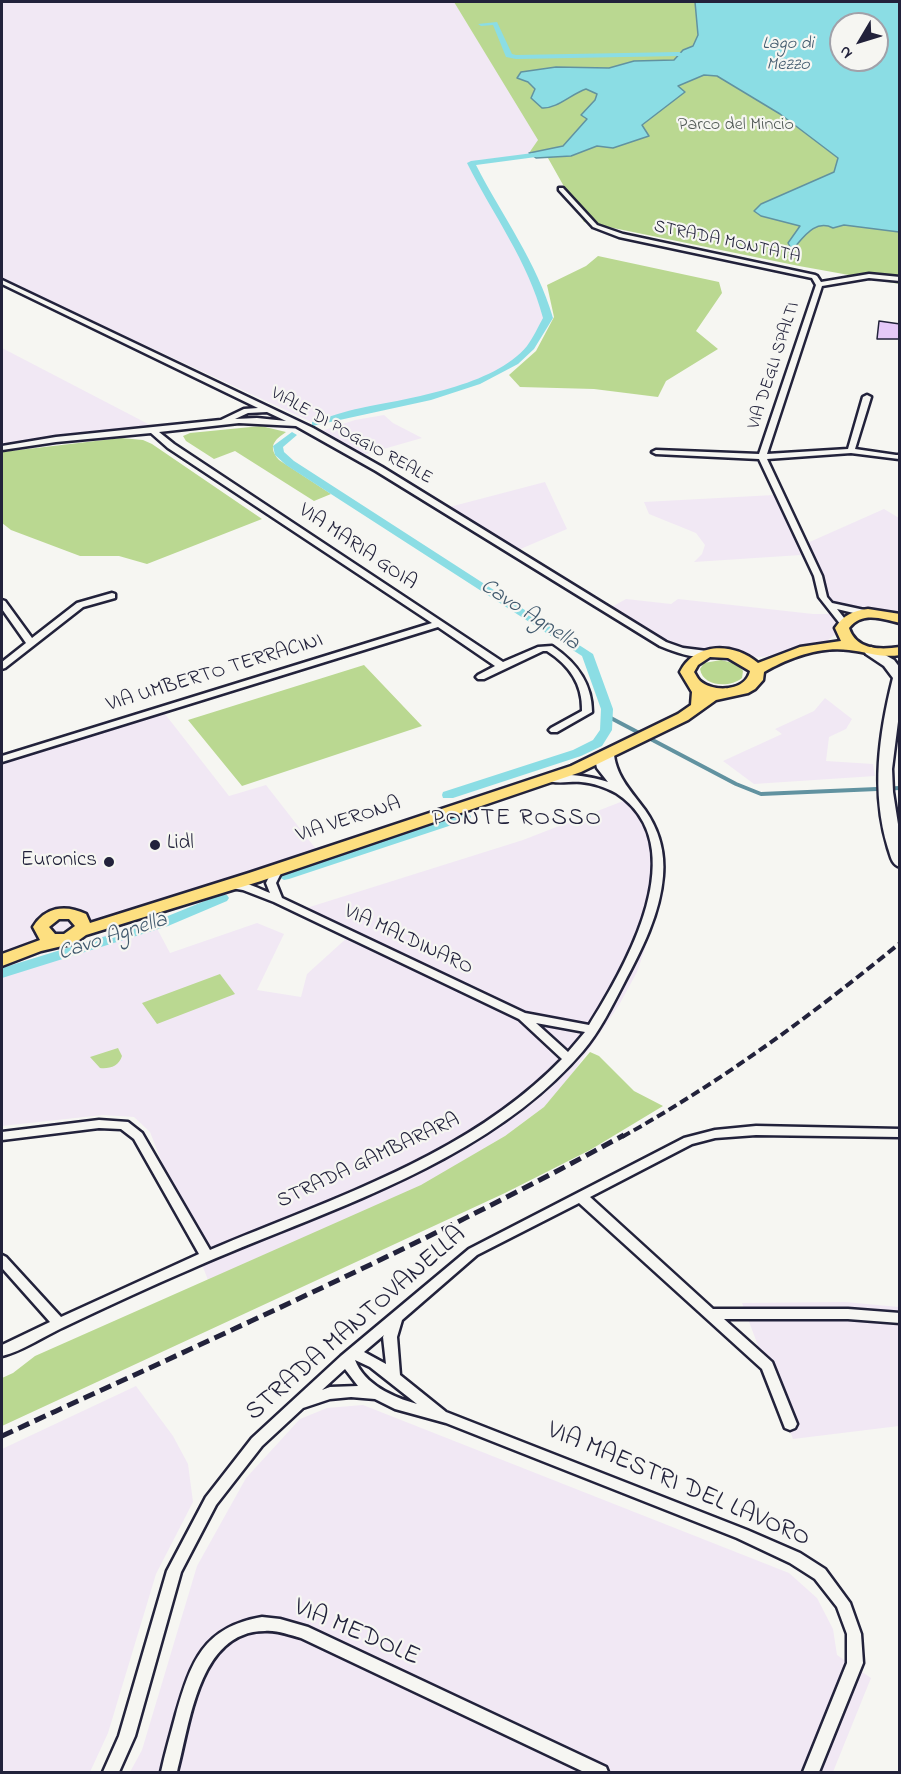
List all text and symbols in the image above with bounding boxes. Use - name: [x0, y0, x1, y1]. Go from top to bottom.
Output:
- north arrow: [829, 12, 889, 72]
- water label: Lago di Mezzo: [762, 34, 814, 76]
- text: N: [834, 40, 859, 63]
- park label: Parco del Mincio: [678, 115, 794, 137]
- street label: STRADA MONTATA: [652, 217, 802, 269]
- street label: VIA DEGLI SPALTI: [744, 300, 806, 432]
- street label: VIALE DI POGGIO REALE: [267, 384, 435, 490]
- street label: VIA MARIA GOIA: [293, 499, 421, 597]
- water label: Cavo Agnella: [475, 574, 583, 658]
- street label: VIA UMBERTO TERRACINI: [104, 629, 326, 719]
- street label: VIA VERONA: [294, 792, 404, 850]
- district label: PONTE ROSSO: [431, 806, 603, 834]
- place label: Lidl: [167, 832, 194, 858]
- marker: Lidl: [148, 838, 162, 852]
- place label: Euronics: [21, 849, 97, 875]
- marker: Euronics: [102, 855, 116, 869]
- street label: VIA MALDINARO: [339, 900, 477, 982]
- water label: Cavo Agnella: [55, 908, 171, 968]
- street label: STRADA GAMBARARA: [274, 1109, 464, 1215]
- street label: STRADA MANTOVANELLA: [240, 1221, 474, 1429]
- street label: VIA MAESTRI DEL LAVORO: [542, 1416, 814, 1556]
- street label: VIA MEDOLE: [288, 1593, 424, 1675]

